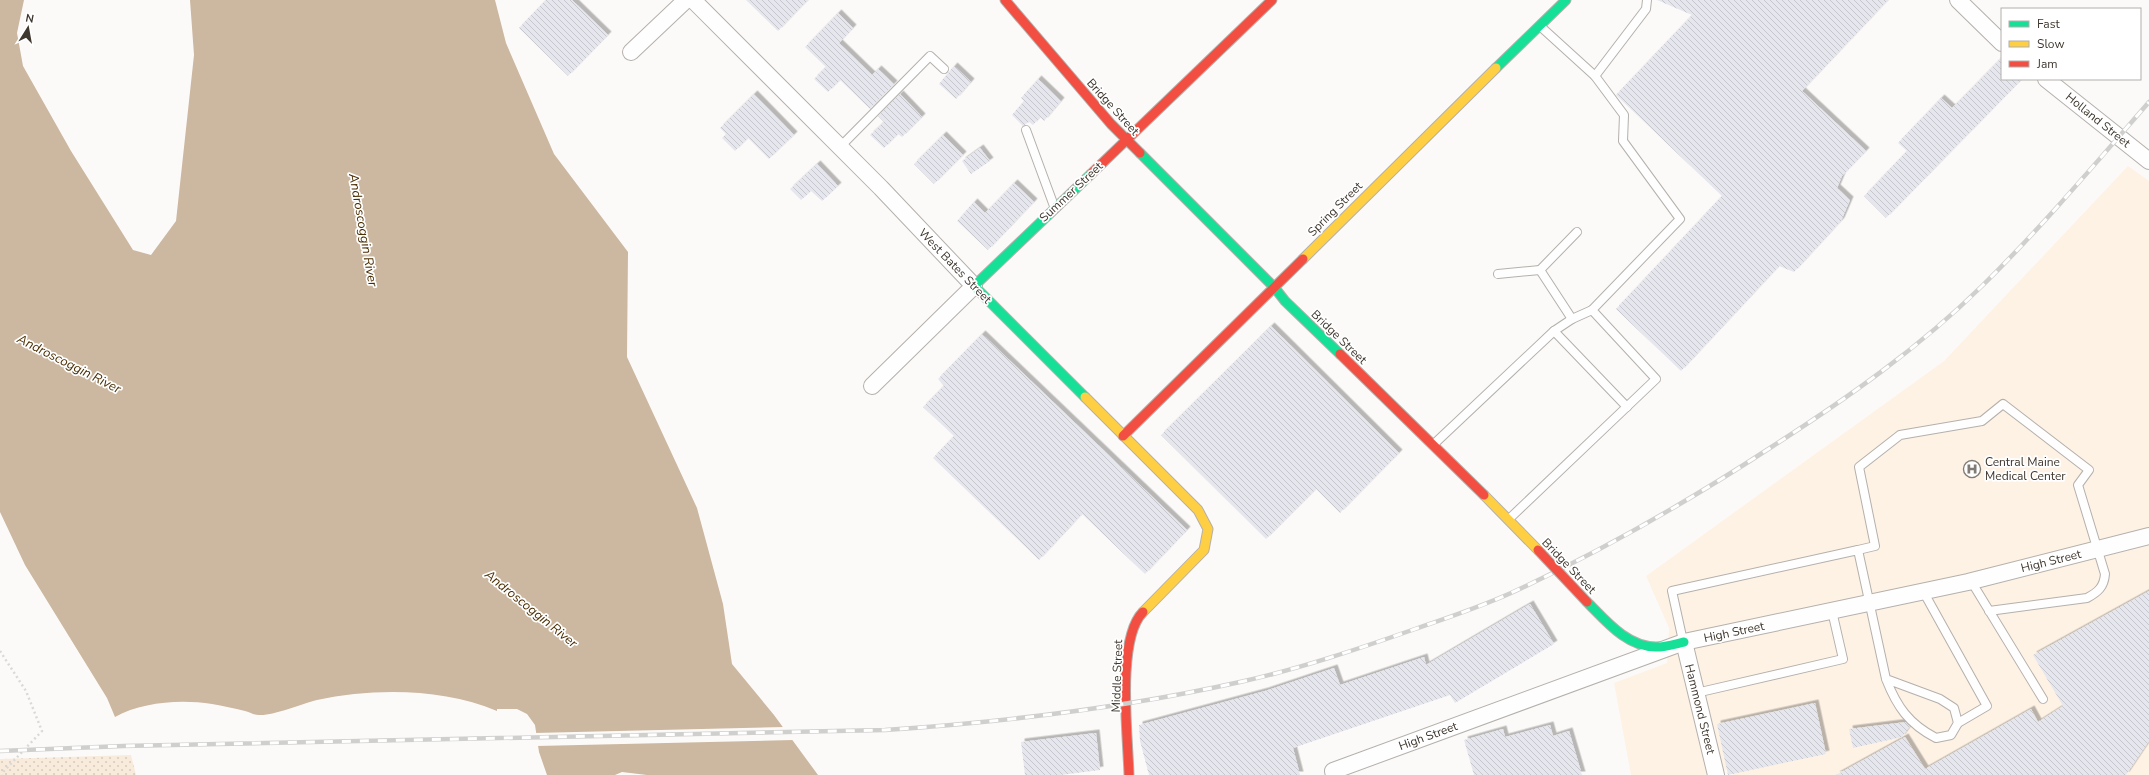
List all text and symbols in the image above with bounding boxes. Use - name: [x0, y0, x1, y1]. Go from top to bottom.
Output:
- north arrow: [8, 8, 48, 48]
- legend: [2001, 8, 2141, 80]
- text: N: [24, 11, 35, 27]
- text: Fast: [2037, 16, 2060, 32]
- text: Slow: [2037, 36, 2065, 52]
- text: Jam: [2036, 56, 2058, 72]
- street label: Bridge Street: [1083, 75, 1143, 139]
- street label: Holland Street: [2062, 89, 2134, 152]
- street label: Summer Street: [1036, 158, 1107, 226]
- water label: Androscoggin River: [344, 171, 382, 288]
- street label: Spring Street: [1304, 178, 1366, 240]
- street label: West Bates Street: [915, 225, 996, 308]
- street label: Bridge Street: [1308, 306, 1371, 368]
- water label: Androscoggin River: [13, 330, 124, 398]
- place label: Central Maine Medical Center: [1985, 454, 2066, 484]
- hospital icon: Central Maine Medical Center: [1962, 459, 1982, 479]
- street label: Bridge Street: [1538, 535, 1600, 598]
- street label: High Street: [2019, 546, 2084, 576]
- water label: Androscoggin River: [480, 565, 581, 652]
- street label: High Street: [1702, 618, 1767, 646]
- street label: Middle Street: [1108, 639, 1126, 713]
- street label: Hammond Street: [1681, 662, 1719, 757]
- street label: High Street: [1396, 718, 1460, 754]

